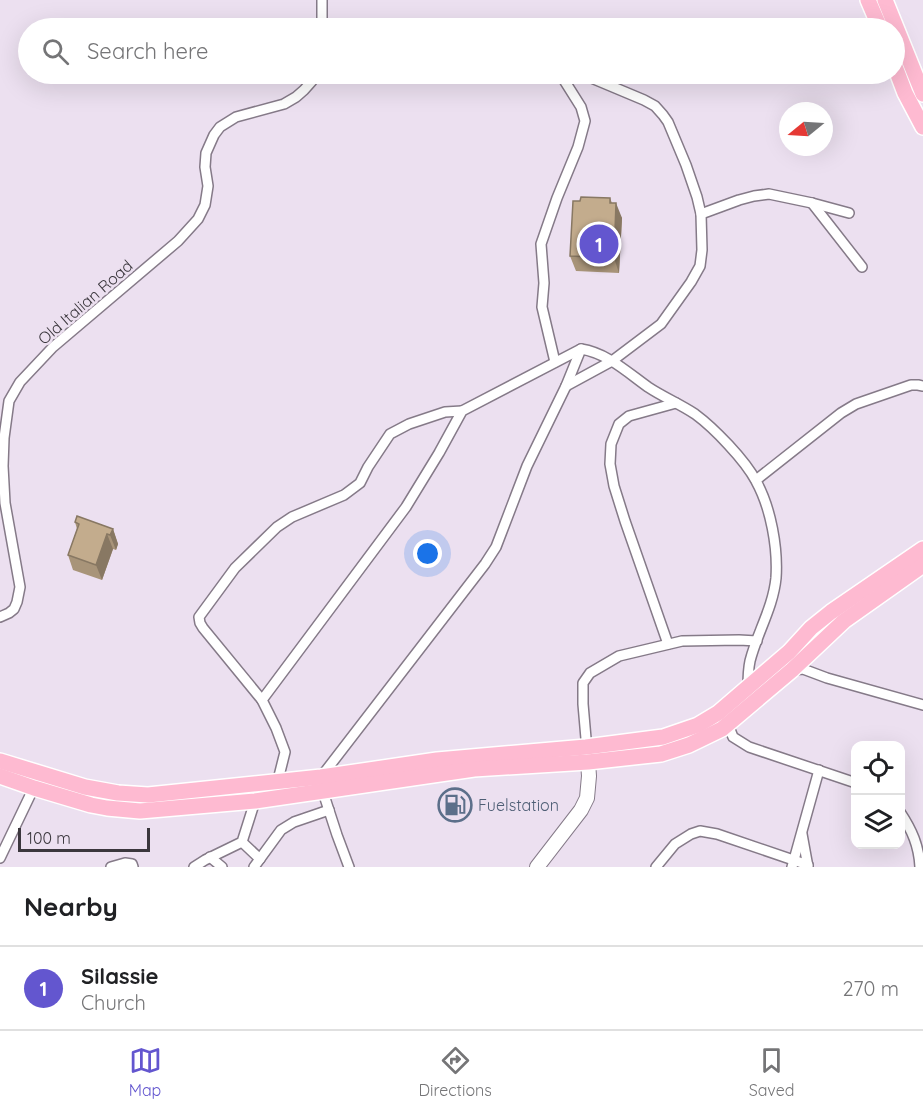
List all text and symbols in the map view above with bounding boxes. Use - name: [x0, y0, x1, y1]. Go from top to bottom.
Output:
- search box: [18, 18, 905, 84]
- icon: search: [39, 35, 72, 68]
- text: Search here: [87, 37, 208, 65]
- north arrow: [779, 102, 833, 156]
- pin: 1: [580, 222, 618, 266]
- street label: Old Italian Road: [34, 255, 136, 349]
- your location: [413, 539, 442, 568]
- map controls: [851, 741, 905, 849]
- button: locate: [851, 741, 905, 795]
- fuel station icon: Fuelstation: [437, 787, 473, 823]
- place label: Fuelstation: [478, 795, 559, 815]
- button: layers: [851, 795, 905, 849]
- scale bar: [18, 825, 150, 852]
- text: 100 m: [27, 828, 71, 848]
- text: Nearby: [24, 890, 118, 923]
- text: Silassie: [81, 962, 158, 990]
- text: 1: [40, 976, 47, 1001]
- text: 270 m: [842, 976, 899, 1001]
- text: Church: [81, 990, 146, 1015]
- tab: Map: [129, 1044, 162, 1100]
- tab: Directions: [419, 1044, 492, 1100]
- tab: Saved: [749, 1044, 794, 1100]

